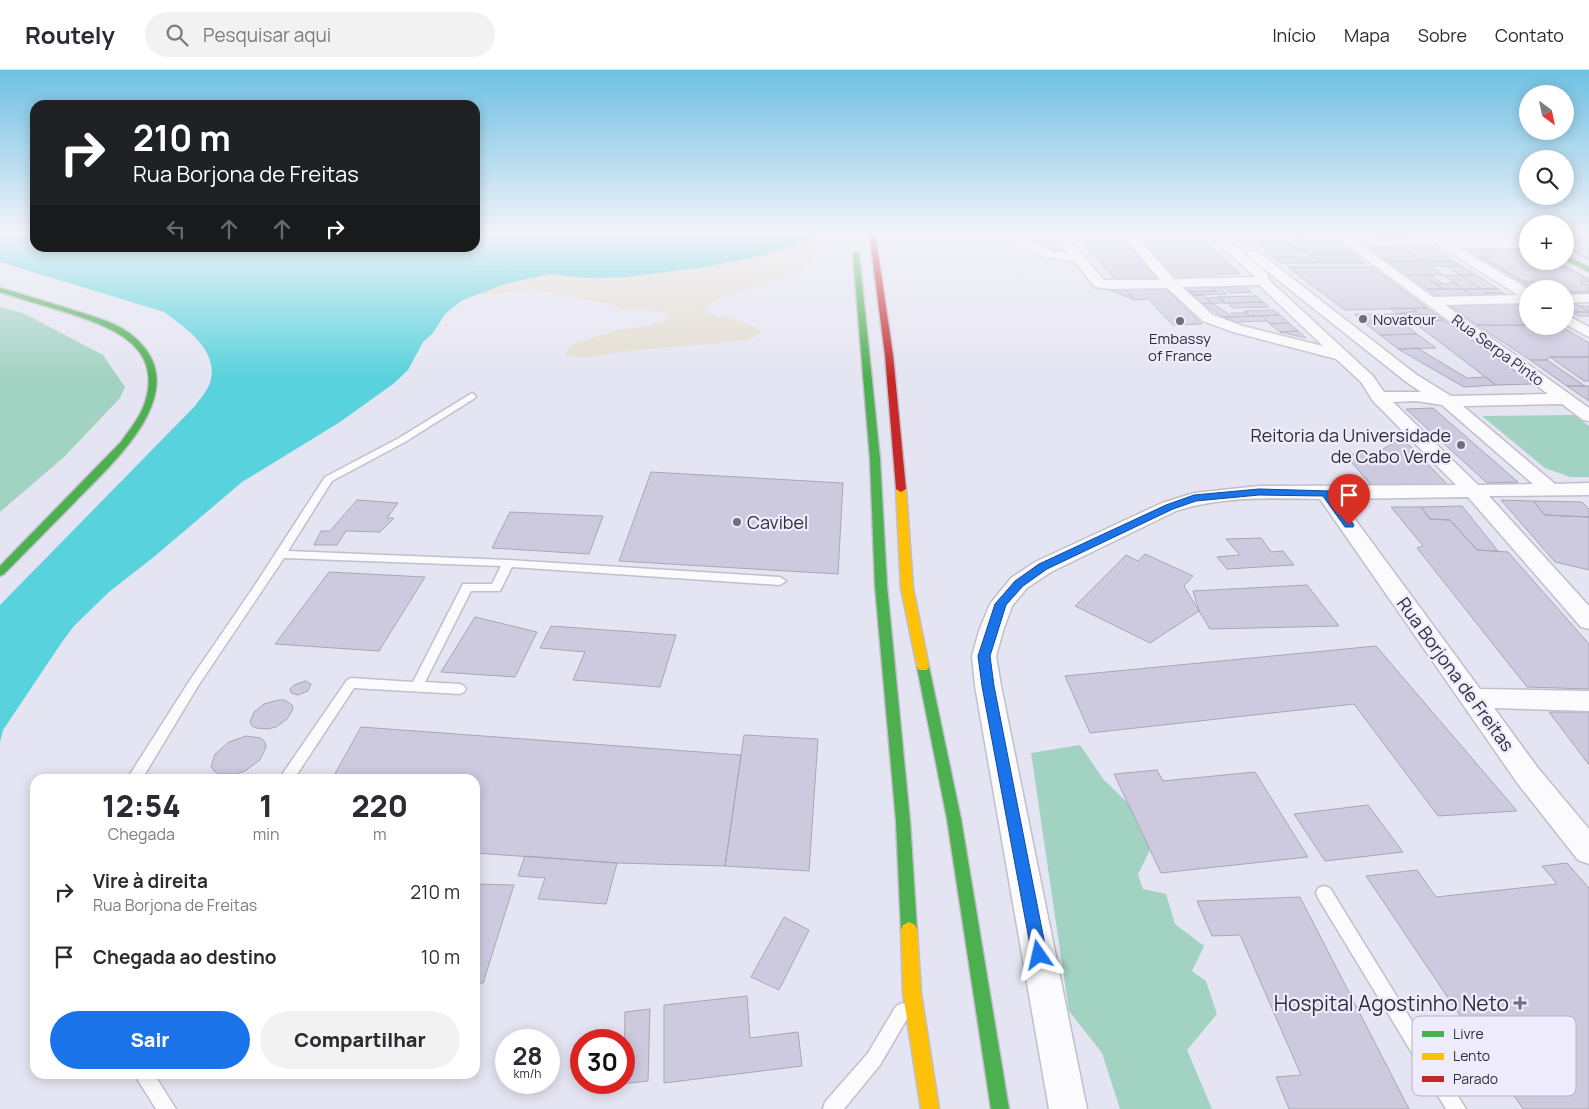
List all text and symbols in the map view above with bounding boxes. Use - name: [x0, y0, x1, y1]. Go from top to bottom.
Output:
- search box: [145, 12, 495, 57]
- text: Routely: [25, 18, 115, 51]
- icon: search: [163, 21, 191, 49]
- text: Pesquisar aqui: [203, 22, 331, 48]
- text: Início: [1272, 23, 1316, 47]
- text: Mapa: [1344, 23, 1390, 47]
- text: Sobre: [1418, 23, 1467, 47]
- text: Contato: [1495, 23, 1564, 47]
- north arrow: [1519, 85, 1574, 140]
- map controls: [1519, 85, 1574, 335]
- text: 210 m: [133, 114, 231, 162]
- icon: right: [50, 120, 115, 185]
- button: search: [1519, 150, 1574, 205]
- text: Rua Borjona de Freitas: [133, 159, 359, 189]
- icon: left: [162, 215, 190, 243]
- icon: ahead: [215, 215, 243, 243]
- icon: ahead: [268, 215, 296, 243]
- icon: right: [321, 215, 349, 243]
- button: +: [1519, 215, 1574, 270]
- button: −: [1519, 280, 1574, 335]
- place label: Novatour: [1373, 309, 1437, 330]
- street label: Rua Serpa Pinto: [1448, 309, 1549, 391]
- marker: Novatour: [1357, 313, 1369, 325]
- marker: Embassy of France: [1174, 315, 1186, 327]
- place label: Embassy of France: [1148, 328, 1212, 366]
- place label: Reitoria da Universidade de Cabo Verde: [1250, 423, 1451, 468]
- marker: Reitoria da Universidade de Cabo Verde: [1455, 439, 1467, 451]
- pin: [1328, 474, 1370, 525]
- icon: arrive: [1335, 481, 1363, 509]
- place label: Cavibel: [747, 510, 808, 534]
- marker: Cavibel: [731, 516, 743, 528]
- street label: Rua Borjona de Freitas: [1392, 592, 1520, 756]
- text: 12:54: [102, 785, 181, 826]
- text: 1: [259, 785, 273, 826]
- text: 220: [351, 785, 408, 826]
- text: Chegada: [108, 823, 175, 845]
- text: min: [253, 823, 279, 845]
- text: m: [373, 823, 387, 845]
- text: Vire à direita: [93, 868, 208, 894]
- icon: right: [50, 878, 78, 906]
- text: 210 m: [410, 879, 460, 905]
- text: Rua Borjona de Freitas: [93, 894, 257, 916]
- position arrow: [1012, 928, 1064, 980]
- icon: arrive: [50, 943, 78, 971]
- text: Chegada ao destino: [93, 944, 276, 970]
- text: 10 m: [421, 944, 460, 970]
- place label: Hospital Agostinho Neto: [1274, 989, 1509, 1017]
- marker: Hospital Agostinho Neto: [1513, 996, 1527, 1010]
- button: Sair: [50, 1011, 250, 1069]
- button: Compartilhar: [260, 1011, 460, 1069]
- legend: [1412, 1016, 1576, 1096]
- text: Livre: [1453, 1024, 1484, 1043]
- speed limit sign: 30: [570, 1029, 635, 1094]
- text: 28: [512, 1038, 543, 1073]
- text: Lento: [1453, 1046, 1490, 1065]
- text: km/h: [514, 1065, 541, 1082]
- text: Parado: [1453, 1069, 1498, 1088]

